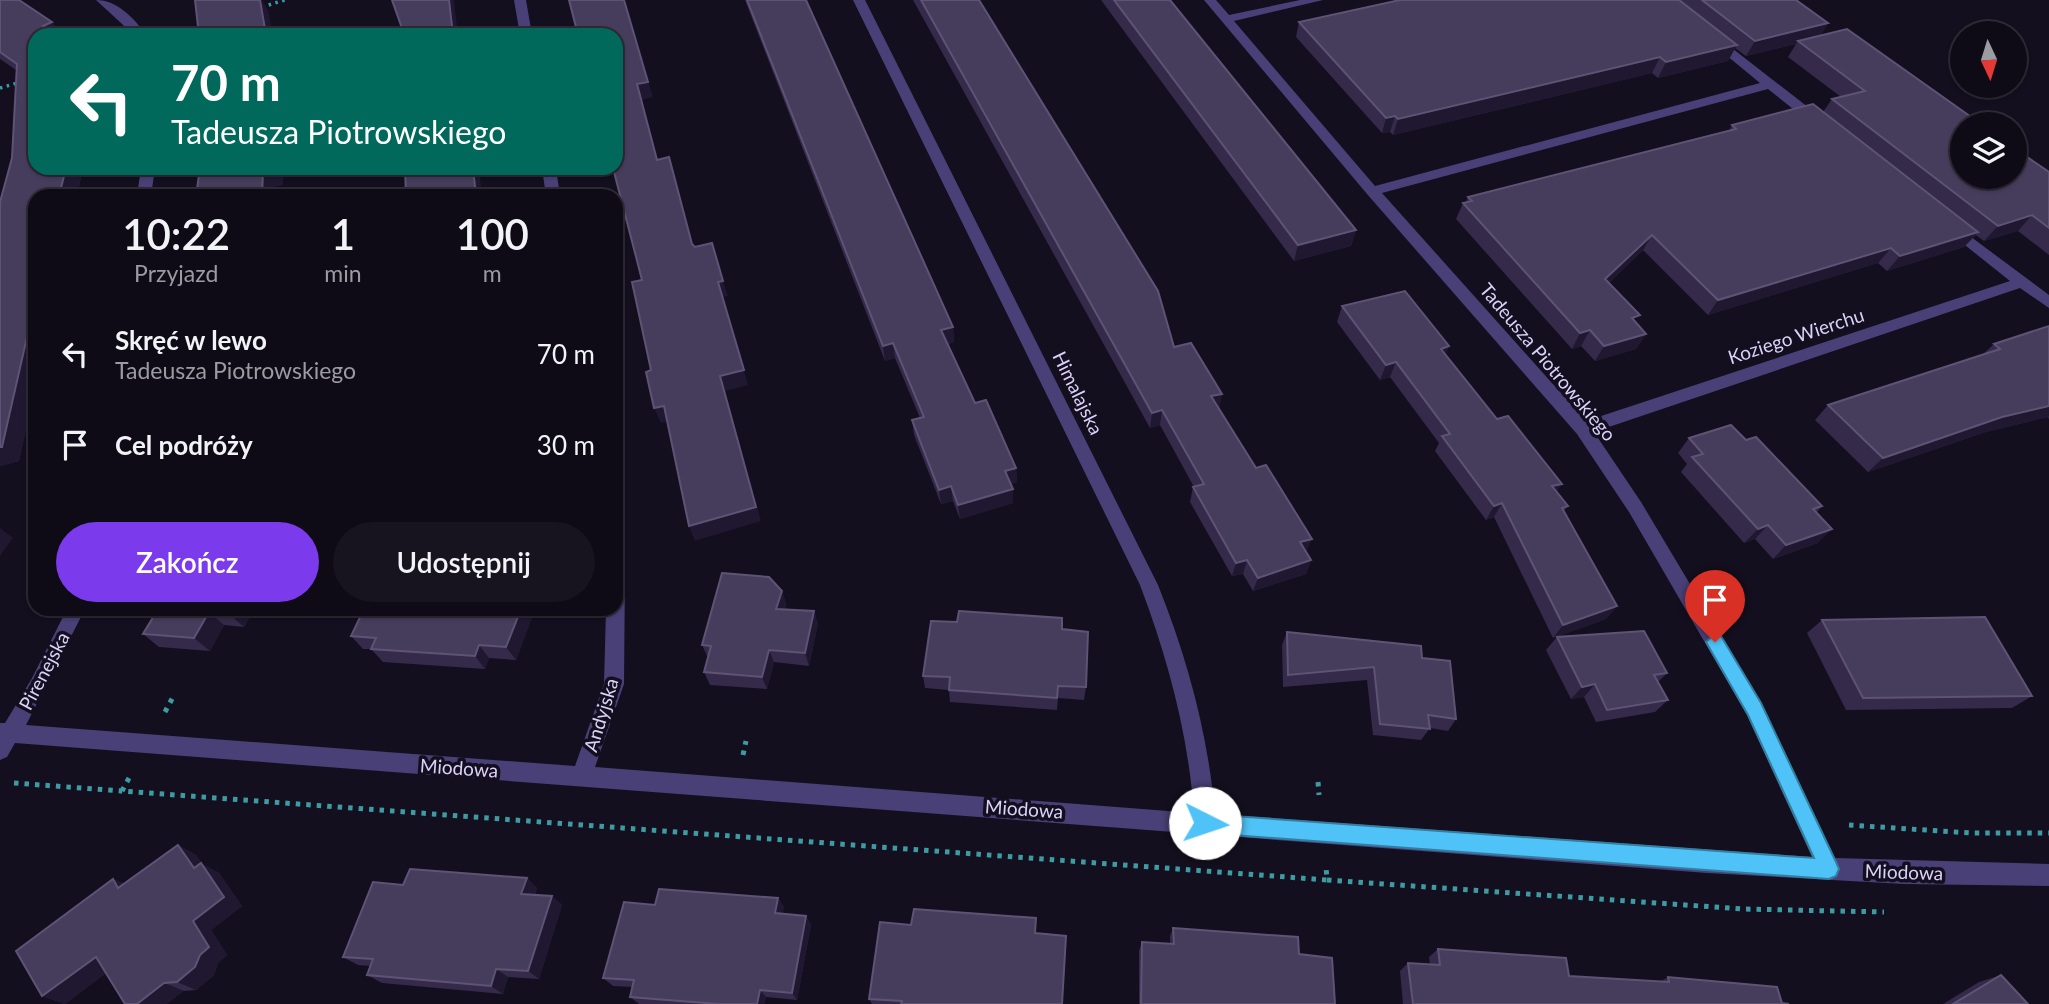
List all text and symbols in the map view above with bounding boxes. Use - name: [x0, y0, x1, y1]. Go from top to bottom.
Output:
- north arrow: [1950, 21, 2026, 98]
- map controls: [1950, 21, 2027, 189]
- text: 70 m: [171, 53, 281, 111]
- icon: left: [56, 56, 147, 147]
- text: Tadeusza Piotrowskiego: [171, 112, 506, 151]
- button: layers: [1950, 112, 2027, 189]
- text: 10:22: [122, 209, 230, 259]
- text: 1: [331, 209, 355, 259]
- text: 100: [456, 209, 529, 259]
- text: Przyjazd: [134, 259, 218, 287]
- text: min: [324, 259, 362, 287]
- text: m: [483, 259, 502, 287]
- street label: Tadeusza Piotrowskiego: [1476, 278, 1621, 445]
- street label: Koziego Wierchu: [1725, 303, 1867, 368]
- text: Skręć w lewo: [115, 324, 267, 356]
- icon: left: [56, 335, 94, 373]
- text: 70 m: [537, 338, 595, 370]
- street label: Himalajska: [1048, 347, 1108, 438]
- text: Tadeusza Piotrowskiego: [115, 356, 356, 384]
- icon: arrive: [56, 426, 94, 464]
- text: Cel podróży: [115, 429, 253, 461]
- text: 30 m: [537, 429, 595, 461]
- button: Zakończ: [56, 522, 319, 602]
- button: Udostępnij: [333, 522, 595, 602]
- pin: [1685, 570, 1745, 642]
- icon: arrive: [1696, 581, 1734, 619]
- street label: Pirenejska: [13, 628, 74, 714]
- street label: Andyjska: [578, 675, 623, 754]
- street label: Miodowa: [419, 753, 499, 782]
- position arrow: [1168, 786, 1242, 860]
- street label: Miodowa: [984, 794, 1064, 823]
- street label: Miodowa: [1864, 859, 1944, 884]

